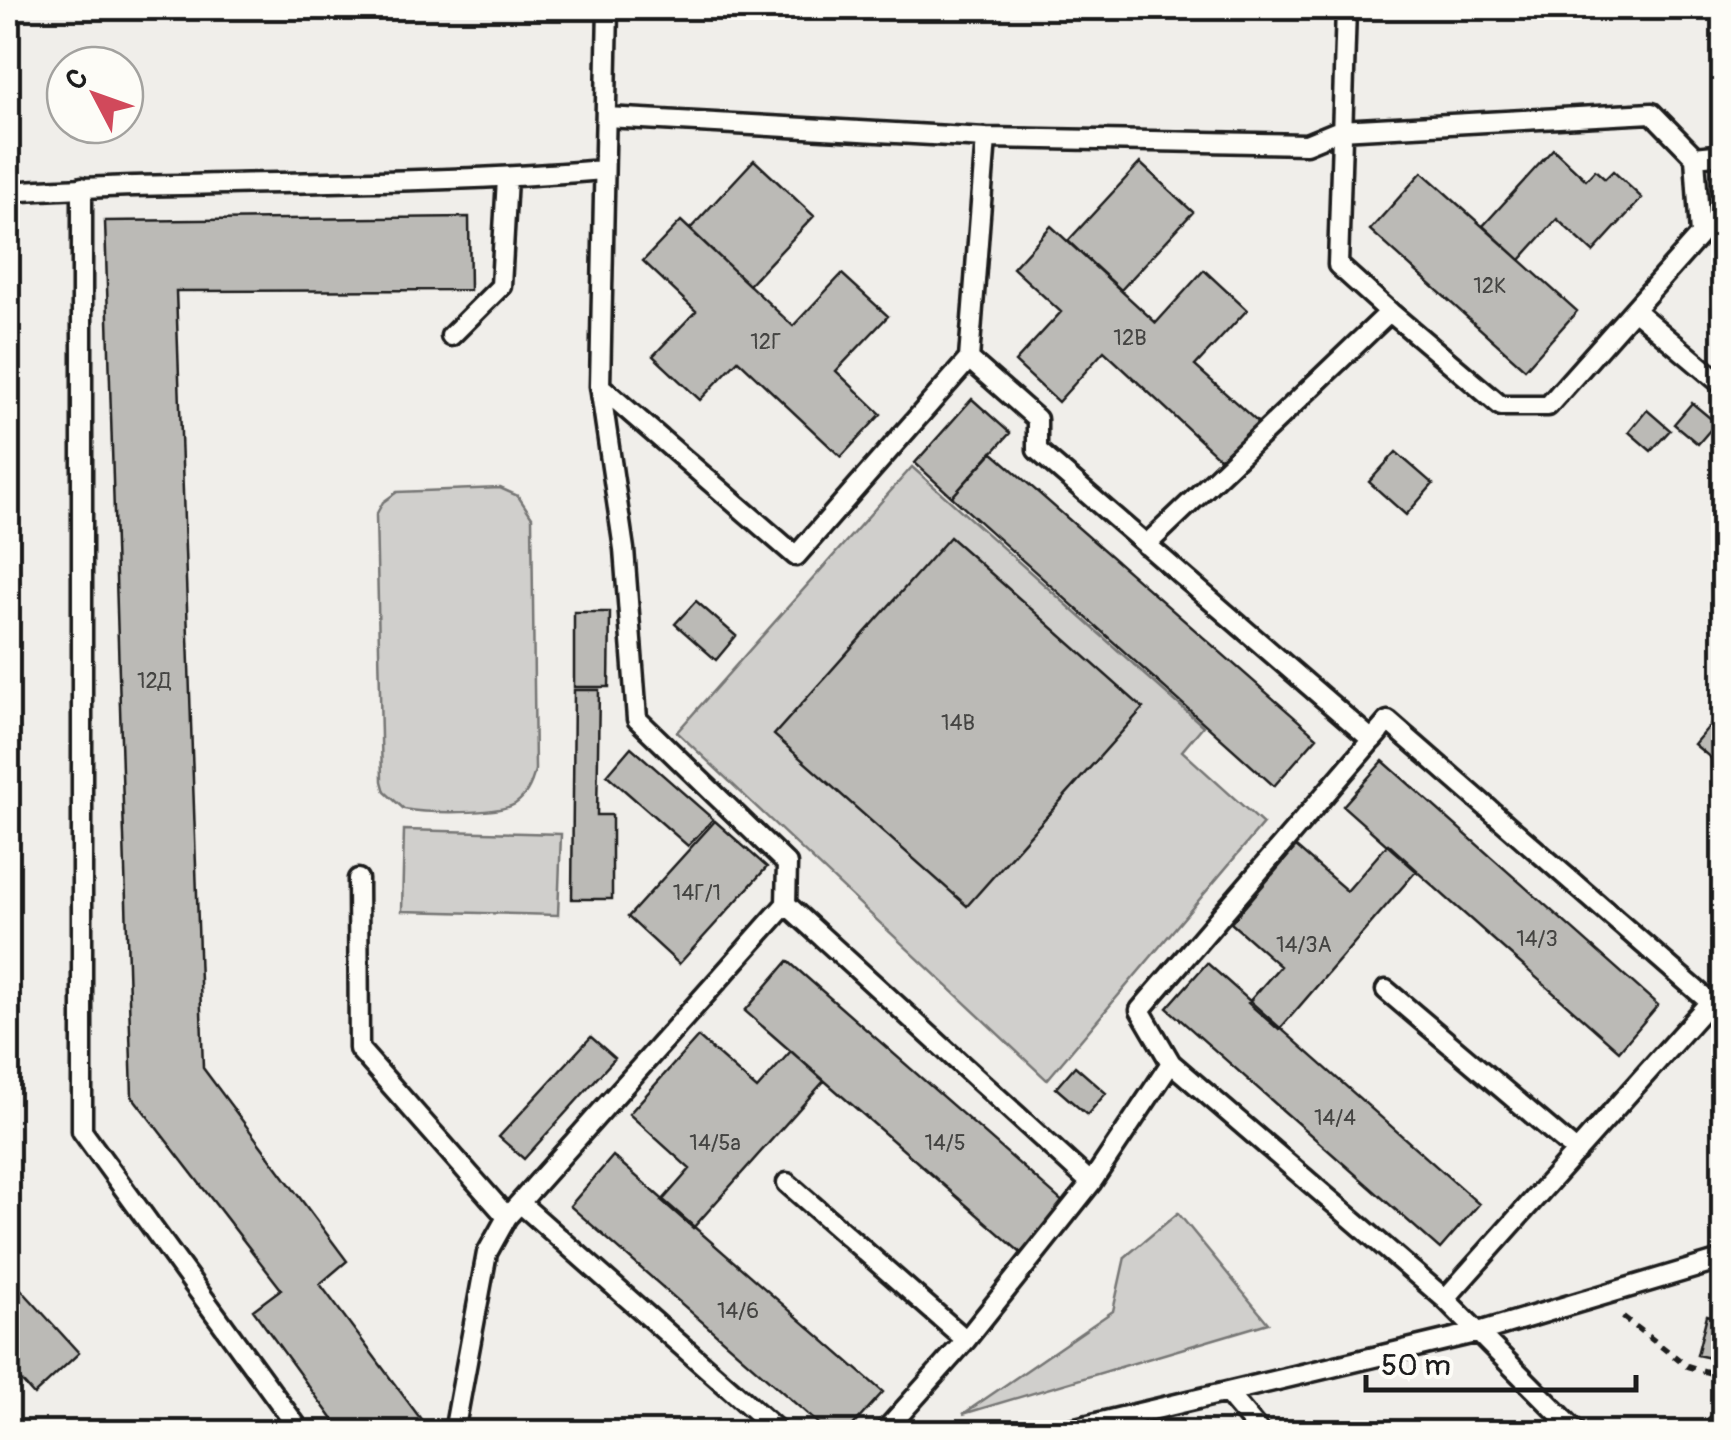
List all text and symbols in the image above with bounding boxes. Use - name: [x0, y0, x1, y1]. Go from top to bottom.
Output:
- north arrow: [45, 45, 145, 145]
- text: С: [58, 62, 96, 98]
- house number: 12К: [1473, 272, 1507, 300]
- house number: 12В: [1113, 324, 1147, 352]
- house number: 12Г: [750, 328, 782, 356]
- house number: 12Д: [137, 667, 172, 695]
- house number: 14В: [941, 709, 975, 737]
- house number: 14Г/1: [673, 879, 721, 907]
- house number: 14/3: [1516, 925, 1558, 953]
- house number: 14/3А: [1276, 931, 1332, 959]
- house number: 14/4: [1314, 1104, 1356, 1132]
- house number: 14/5а: [689, 1129, 741, 1157]
- house number: 14/5: [924, 1129, 966, 1157]
- house number: 14/6: [717, 1297, 759, 1325]
- scale bar: [1366, 1330, 1636, 1392]
- text: 50 m: [1381, 1347, 1451, 1384]

